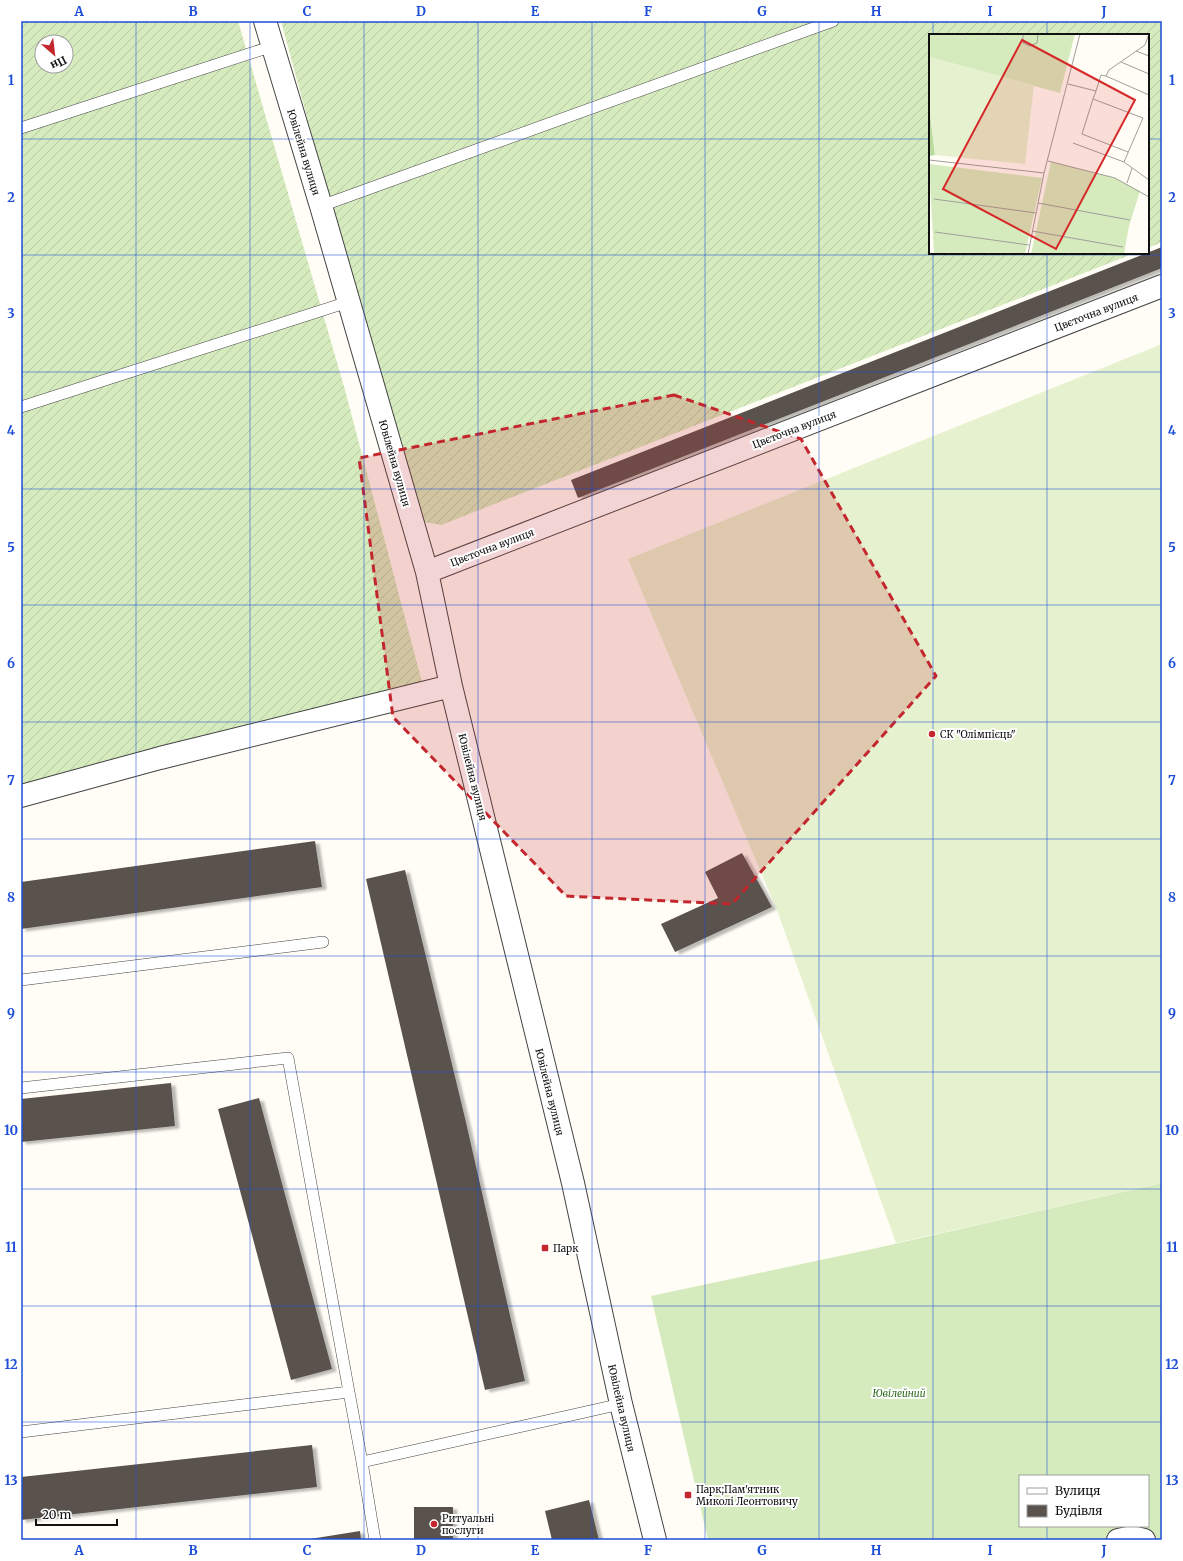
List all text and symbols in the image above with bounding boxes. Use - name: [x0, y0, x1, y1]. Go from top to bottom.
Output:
- text: A: [73, 3, 84, 20]
- text: B: [188, 3, 198, 20]
- text: C: [303, 3, 312, 20]
- text: D: [416, 3, 426, 20]
- text: E: [531, 3, 540, 20]
- text: F: [644, 3, 652, 20]
- text: G: [757, 3, 767, 20]
- text: H: [871, 3, 882, 20]
- text: I: [987, 3, 993, 20]
- text: J: [1100, 3, 1107, 20]
- north arrow: [34, 34, 74, 74]
- inset map: [929, 34, 1149, 254]
- text: Пн: [48, 53, 69, 73]
- text: 1: [8, 72, 14, 89]
- text: 1: [1169, 72, 1175, 89]
- street label: Ювілейна вулиця: [284, 107, 323, 197]
- text: 2: [7, 189, 15, 206]
- text: 2: [1168, 189, 1176, 206]
- street label: Цвєточна вулиця: [1052, 290, 1140, 334]
- text: 3: [7, 305, 15, 322]
- text: 3: [1168, 305, 1176, 322]
- street label: Цвєточна вулиця: [750, 407, 838, 451]
- street label: Ювілейна вулиця: [376, 418, 413, 508]
- text: 4: [7, 422, 16, 439]
- text: 4: [1168, 422, 1177, 439]
- street label: Цвєточна вулиця: [448, 525, 536, 569]
- text: 5: [7, 539, 15, 556]
- text: 5: [1168, 539, 1176, 556]
- text: 6: [7, 655, 15, 672]
- text: 6: [1168, 655, 1176, 672]
- place label: СК "Олімпієць": [940, 728, 1016, 741]
- marker: СК "Олімпієць": [927, 729, 937, 739]
- street label: Ювілейна вулиця: [455, 732, 490, 822]
- text: 7: [7, 772, 15, 789]
- text: 7: [1168, 772, 1176, 789]
- text: 8: [7, 889, 15, 906]
- text: 8: [1168, 889, 1176, 906]
- text: 9: [7, 1005, 15, 1022]
- text: 9: [1168, 1005, 1176, 1022]
- street label: Ювілейна вулиця: [532, 1047, 567, 1137]
- text: 10: [4, 1122, 18, 1139]
- text: 10: [1165, 1122, 1179, 1139]
- text: 11: [5, 1239, 17, 1256]
- text: 11: [1166, 1239, 1178, 1256]
- place label: Парк: [553, 1242, 579, 1255]
- marker: Парк: [540, 1243, 550, 1253]
- text: 12: [4, 1356, 18, 1373]
- text: 12: [1165, 1356, 1179, 1373]
- street label: Ювілейна вулиця: [605, 1363, 638, 1453]
- park label: Ювілейний: [872, 1387, 926, 1400]
- text: 13: [4, 1472, 18, 1489]
- text: 13: [1165, 1472, 1179, 1489]
- legend: [1019, 1475, 1149, 1527]
- place label: Парк;Пам'ятник Миколі Леонтовичу: [696, 1483, 798, 1508]
- text: Вулиця: [1055, 1483, 1100, 1498]
- marker: Парк;Пам'ятник Миколі Леонтовичу: [683, 1490, 693, 1500]
- scale bar: [36, 1501, 117, 1527]
- text: Будівля: [1055, 1503, 1102, 1518]
- text: 20 m: [42, 1507, 71, 1522]
- place label: Ритуальні послуги: [442, 1512, 494, 1537]
- marker: Ритуальні послуги: [429, 1519, 439, 1529]
- text: A: [73, 1542, 84, 1559]
- text: B: [188, 1542, 198, 1559]
- text: C: [303, 1542, 312, 1559]
- text: D: [416, 1542, 426, 1559]
- text: E: [531, 1542, 540, 1559]
- text: F: [644, 1542, 652, 1559]
- text: G: [757, 1542, 767, 1559]
- text: H: [871, 1542, 882, 1559]
- text: I: [987, 1542, 993, 1559]
- text: J: [1100, 1542, 1107, 1559]

